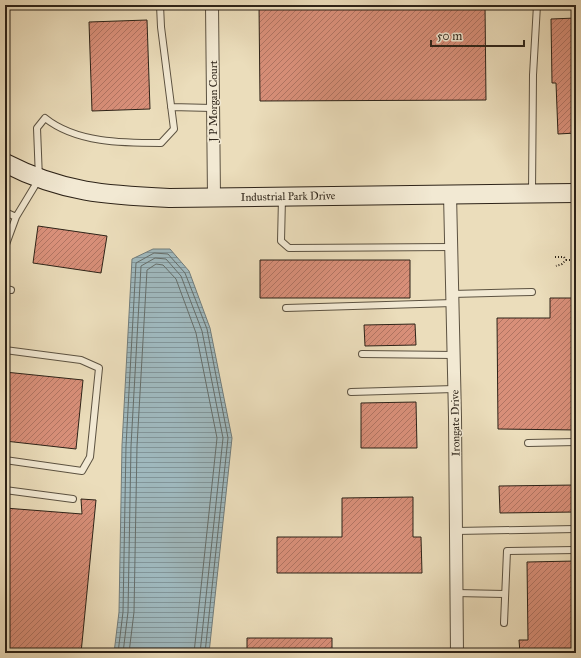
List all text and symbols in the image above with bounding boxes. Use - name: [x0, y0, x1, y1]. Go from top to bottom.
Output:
- scale bar: [431, 22, 524, 48]
- text: 50 m: [437, 29, 462, 43]
- street label: J P Morgan Court: [207, 60, 221, 143]
- street label: Industrial Park Drive: [241, 189, 336, 204]
- street label: Irongate Drive: [448, 389, 463, 456]

